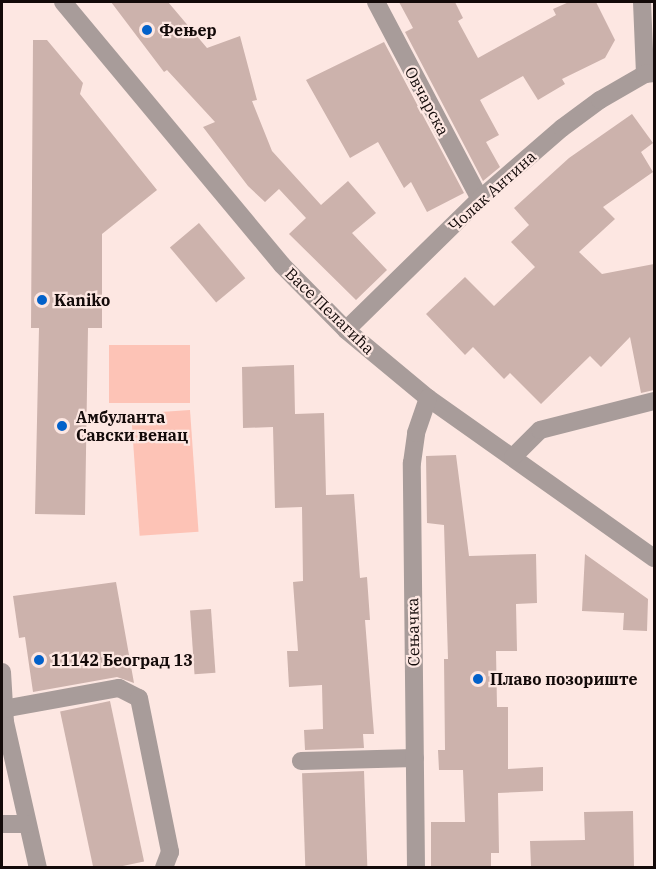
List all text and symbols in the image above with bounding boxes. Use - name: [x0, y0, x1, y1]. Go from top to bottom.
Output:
- place label: Фењер: [159, 20, 217, 40]
- marker: Фењер: [140, 23, 154, 37]
- street label: Овчарска: [401, 63, 453, 139]
- street label: Чолак Антина: [444, 147, 540, 235]
- street label: Васе Пелагића: [281, 264, 379, 358]
- place label: Kaniko: [54, 290, 110, 310]
- marker: Kaniko: [35, 293, 49, 307]
- place label: Амбуланта Савски венац: [76, 407, 188, 445]
- marker: Амбуланта Савски венац: [53, 417, 71, 435]
- street label: Сењачка: [403, 598, 423, 666]
- place label: 11142 Београд 13: [51, 650, 193, 670]
- marker: 11142 Београд 13: [32, 653, 46, 667]
- place label: Плаво позориште: [490, 669, 637, 689]
- marker: Плаво позориште: [471, 672, 485, 686]

